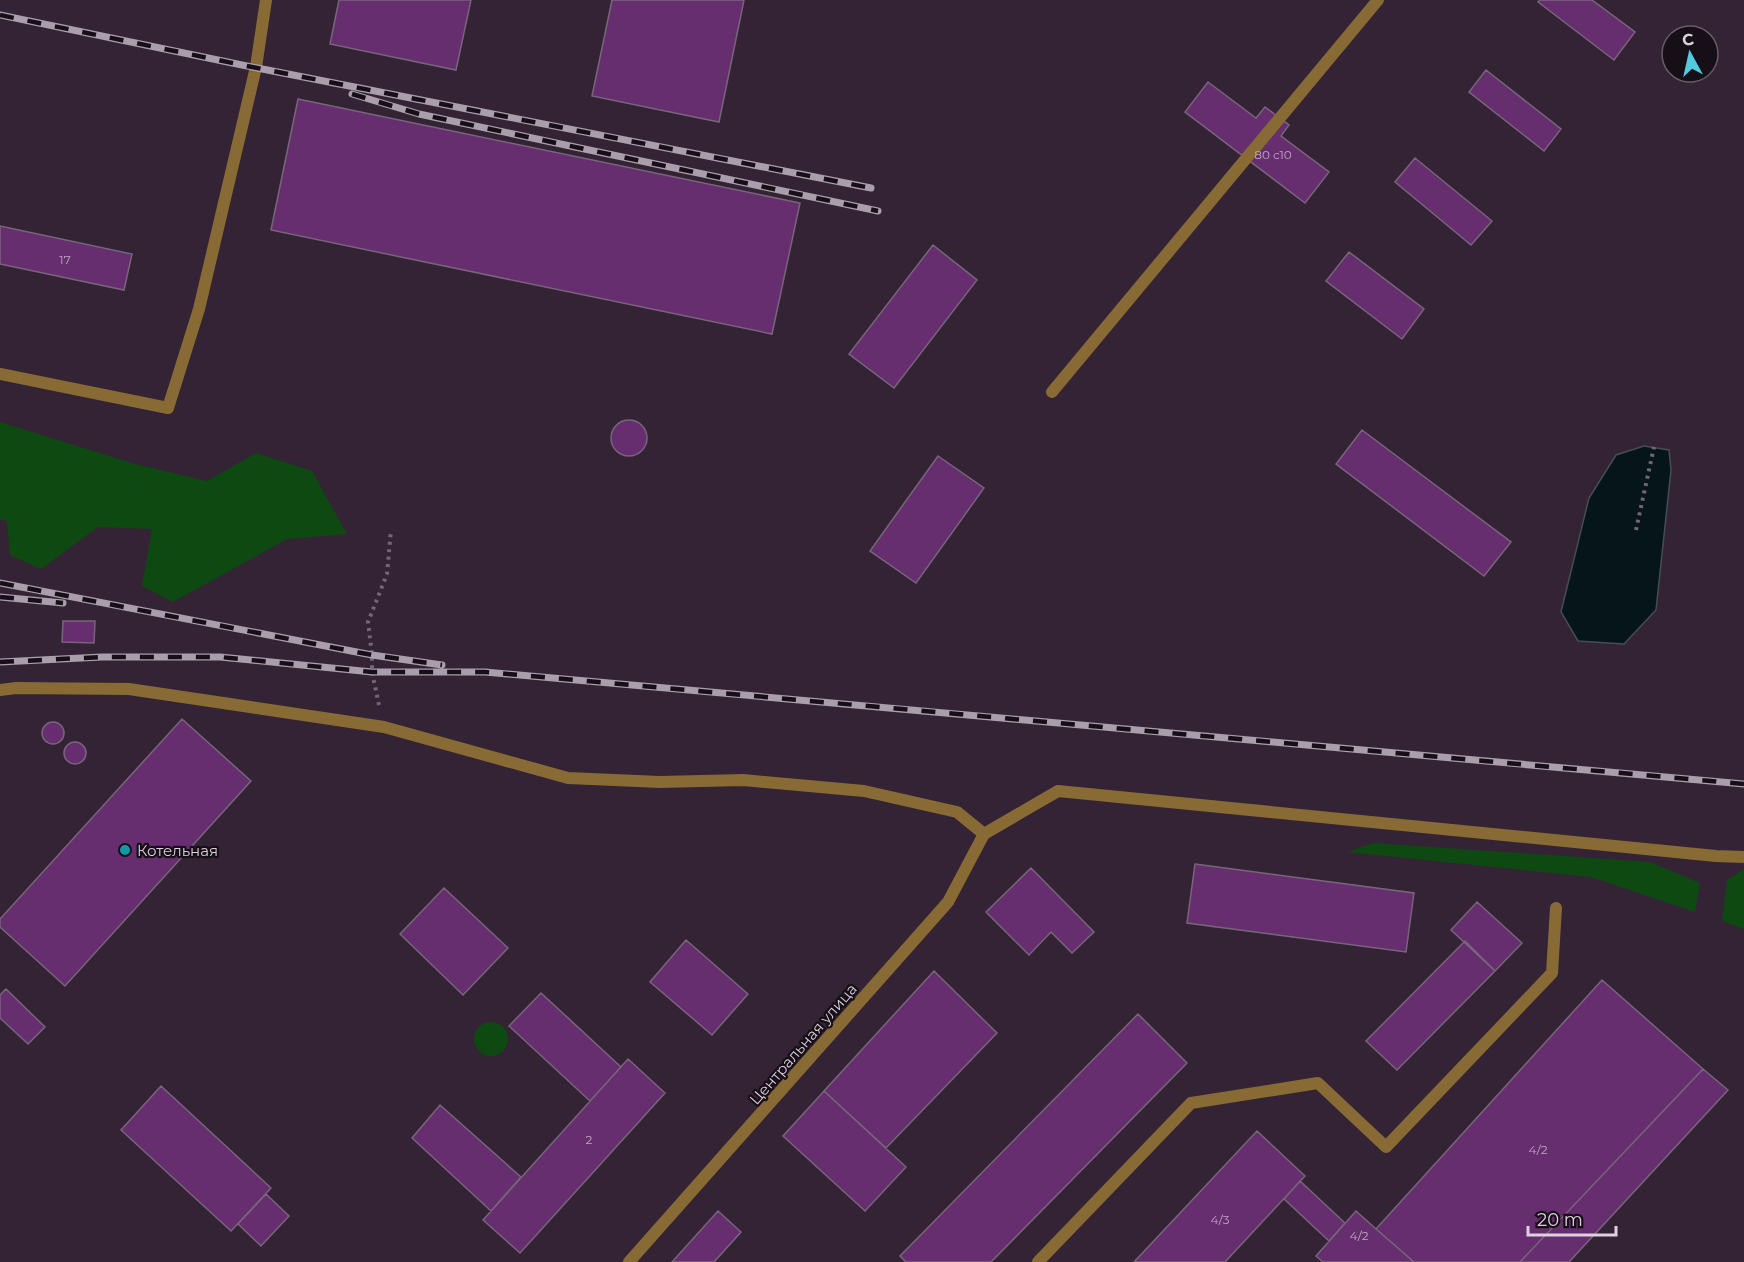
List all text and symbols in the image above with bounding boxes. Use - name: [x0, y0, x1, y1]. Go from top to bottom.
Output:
- north arrow: [1660, 24, 1720, 84]
- text: С: [1681, 29, 1695, 50]
- house number: 80 с10: [1254, 147, 1292, 162]
- house number: 17: [59, 252, 71, 267]
- place label: Котельная: [137, 841, 218, 860]
- marker: Котельная: [118, 843, 132, 857]
- street label: Центральная улица: [745, 980, 861, 1108]
- house number: 2: [586, 1132, 593, 1147]
- house number: 4/2: [1528, 1142, 1548, 1157]
- scale bar: [1528, 1199, 1616, 1237]
- text: 20 m: [1537, 1209, 1583, 1231]
- house number: 4/3: [1210, 1212, 1230, 1227]
- house number: 4/2: [1349, 1228, 1369, 1243]

